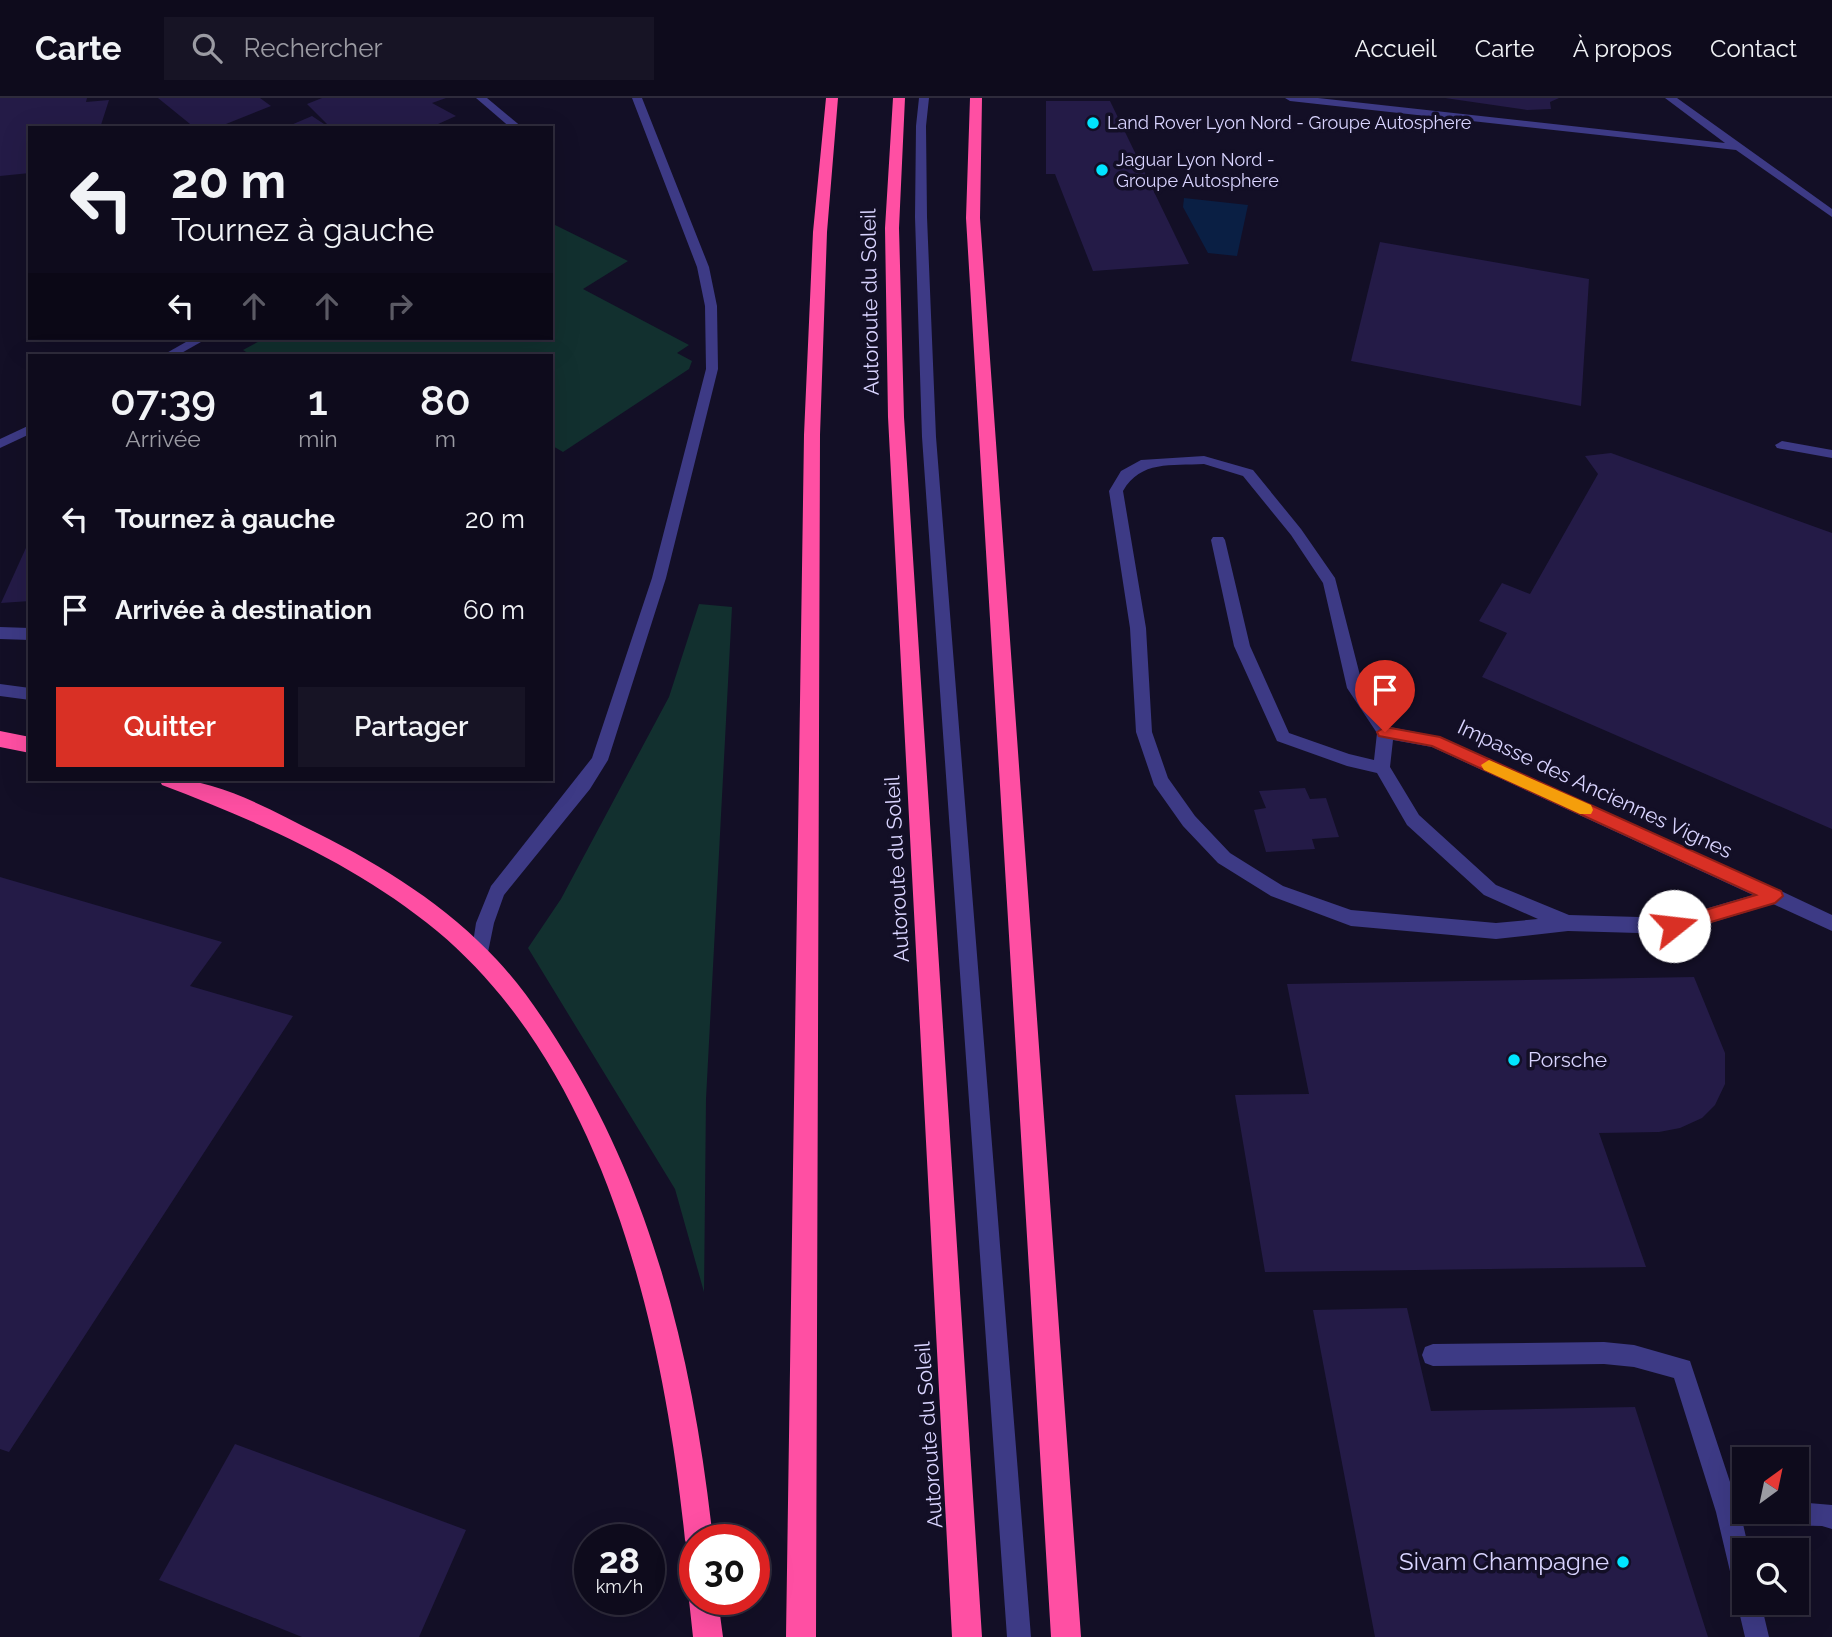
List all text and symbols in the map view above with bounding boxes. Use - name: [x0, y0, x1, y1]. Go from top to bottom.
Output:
- search box: [164, 17, 654, 80]
- text: Carte: [35, 29, 122, 68]
- icon: search: [188, 29, 226, 67]
- text: Rechercher: [244, 33, 383, 63]
- text: Accueil: [1355, 34, 1437, 63]
- text: Carte: [1475, 34, 1535, 63]
- text: À propos: [1573, 34, 1672, 63]
- text: Contact: [1710, 34, 1797, 63]
- place label: Land Rover Lyon Nord - Groupe Autosphere: [1107, 112, 1472, 133]
- marker: Land Rover Lyon Nord - Groupe Autosphere: [1085, 115, 1101, 131]
- place label: Jaguar Lyon Nord - Groupe Autosphere: [1116, 149, 1279, 191]
- text: 20 m: [171, 152, 286, 209]
- icon: left: [56, 154, 147, 245]
- marker: Jaguar Lyon Nord - Groupe Autosphere: [1094, 162, 1110, 178]
- street label: Autoroute du Soleil: [855, 208, 884, 396]
- text: Tournez à gauche: [171, 211, 434, 248]
- icon: left: [162, 287, 200, 325]
- icon: ahead: [235, 287, 273, 325]
- icon: ahead: [308, 287, 346, 325]
- icon: right: [381, 287, 419, 325]
- text: 07:39: [110, 376, 216, 425]
- text: 1: [308, 376, 328, 425]
- text: 80: [420, 376, 471, 425]
- text: Arrivée: [125, 425, 201, 452]
- text: min: [298, 425, 338, 452]
- text: m: [435, 425, 456, 452]
- icon: left: [56, 500, 94, 538]
- text: Tournez à gauche: [115, 504, 335, 534]
- text: 20 m: [465, 504, 525, 534]
- icon: arrive: [56, 591, 94, 629]
- text: Arrivée à destination: [115, 595, 372, 625]
- text: 60 m: [463, 595, 525, 625]
- pin: [1355, 660, 1415, 732]
- icon: arrive: [1366, 671, 1404, 709]
- button: Quitter: [56, 687, 284, 767]
- button: Partager: [298, 687, 525, 767]
- street label: Impasse des Anciennes Vignes: [1454, 714, 1736, 863]
- street label: Autoroute du Soleil: [879, 775, 914, 963]
- position arrow: [1637, 889, 1711, 963]
- place label: Porsche: [1528, 1047, 1607, 1072]
- marker: Porsche: [1506, 1052, 1522, 1068]
- street label: Autoroute du Soleil: [909, 1341, 947, 1529]
- north arrow: [1732, 1447, 1810, 1524]
- map controls: [1732, 1447, 1809, 1615]
- speed limit sign: 30: [679, 1524, 770, 1615]
- button: search: [1732, 1538, 1809, 1615]
- text: 28: [599, 1540, 640, 1581]
- place label: Sivam Champagne: [1399, 1547, 1609, 1576]
- marker: Sivam Champagne: [1615, 1554, 1631, 1570]
- text: km/h: [596, 1576, 643, 1597]

